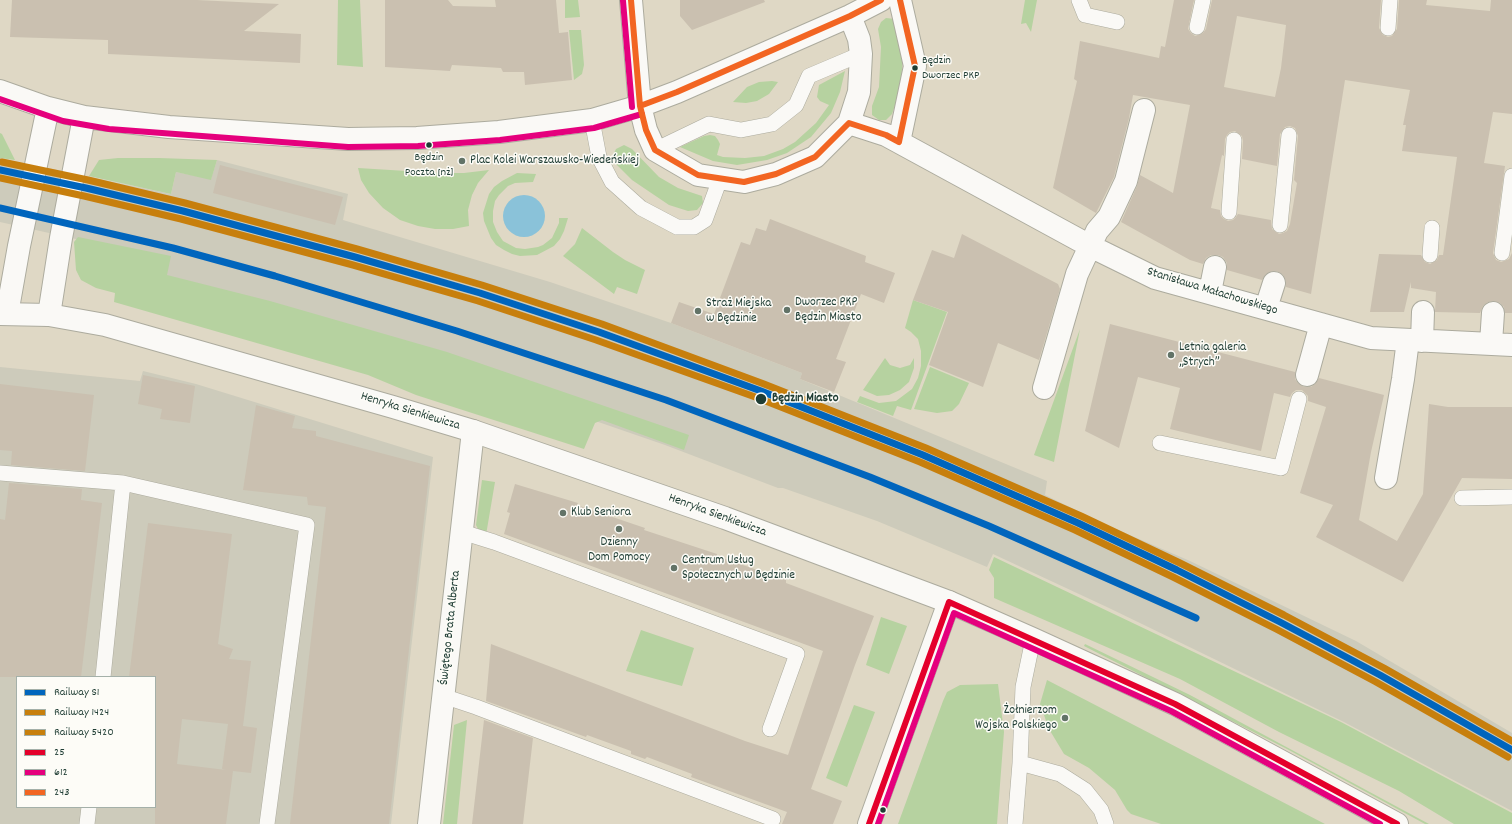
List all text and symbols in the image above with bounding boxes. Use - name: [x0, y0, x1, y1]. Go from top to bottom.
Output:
- place label: Będzin Dworzec PKP: [922, 54, 980, 82]
- marker: Będzin Dworzec PKP: [910, 63, 920, 73]
- marker: Będzin Poczta [nż]: [424, 140, 434, 150]
- place label: Będzin Poczta [nż]: [405, 151, 453, 179]
- place label: Plac Kolei Warszawsko-Wiedeńskiej: [470, 153, 639, 169]
- marker: Plac Kolei Warszawsko-Wiedeńskiej: [457, 156, 467, 166]
- street label: Stanisława Małachowskiego: [1145, 265, 1279, 319]
- place label: Dworzec PKP Będzin Miasto: [795, 295, 861, 326]
- place label: Straż Miejska w Będzinie: [706, 296, 771, 327]
- marker: Dworzec PKP Będzin Miasto: [782, 305, 792, 315]
- marker: Straż Miejska w Będzinie: [693, 306, 703, 316]
- place label: Letnia galeria „Strych”: [1179, 340, 1246, 371]
- marker: Letnia galeria „Strych”: [1166, 350, 1176, 360]
- street label: Henryka Sienkiewicza: [358, 389, 462, 435]
- place label: Będzin Miasto: [772, 391, 838, 407]
- marker: Będzin Miasto: [754, 392, 768, 406]
- street label: Henryka Sienkiewicza: [666, 491, 768, 541]
- place label: Klub Seniora: [571, 505, 631, 521]
- marker: Klub Seniora: [558, 508, 568, 518]
- marker: Dzienny Dom Pomocy: [614, 524, 624, 534]
- place label: Dzienny Dom Pomocy: [588, 535, 650, 566]
- place label: Centrum Usług Społecznych w Będzinie: [682, 553, 795, 584]
- marker: Centrum Usług Społecznych w Będzinie: [669, 563, 679, 573]
- street label: Świętego Brata Alberta: [437, 570, 465, 686]
- legend: [16, 676, 156, 808]
- text: Railway S1: [54, 684, 99, 701]
- place label: Żołnierzom Wojska Polskiego: [975, 703, 1057, 734]
- text: Railway 1424: [54, 704, 109, 721]
- marker: Żołnierzom Wojska Polskiego: [1060, 713, 1070, 723]
- text: Railway 5420: [54, 724, 114, 741]
- text: 25: [54, 744, 65, 761]
- text: 612: [54, 764, 68, 781]
- text: 243: [54, 784, 70, 801]
- unlabelled marker: [878, 805, 888, 815]

